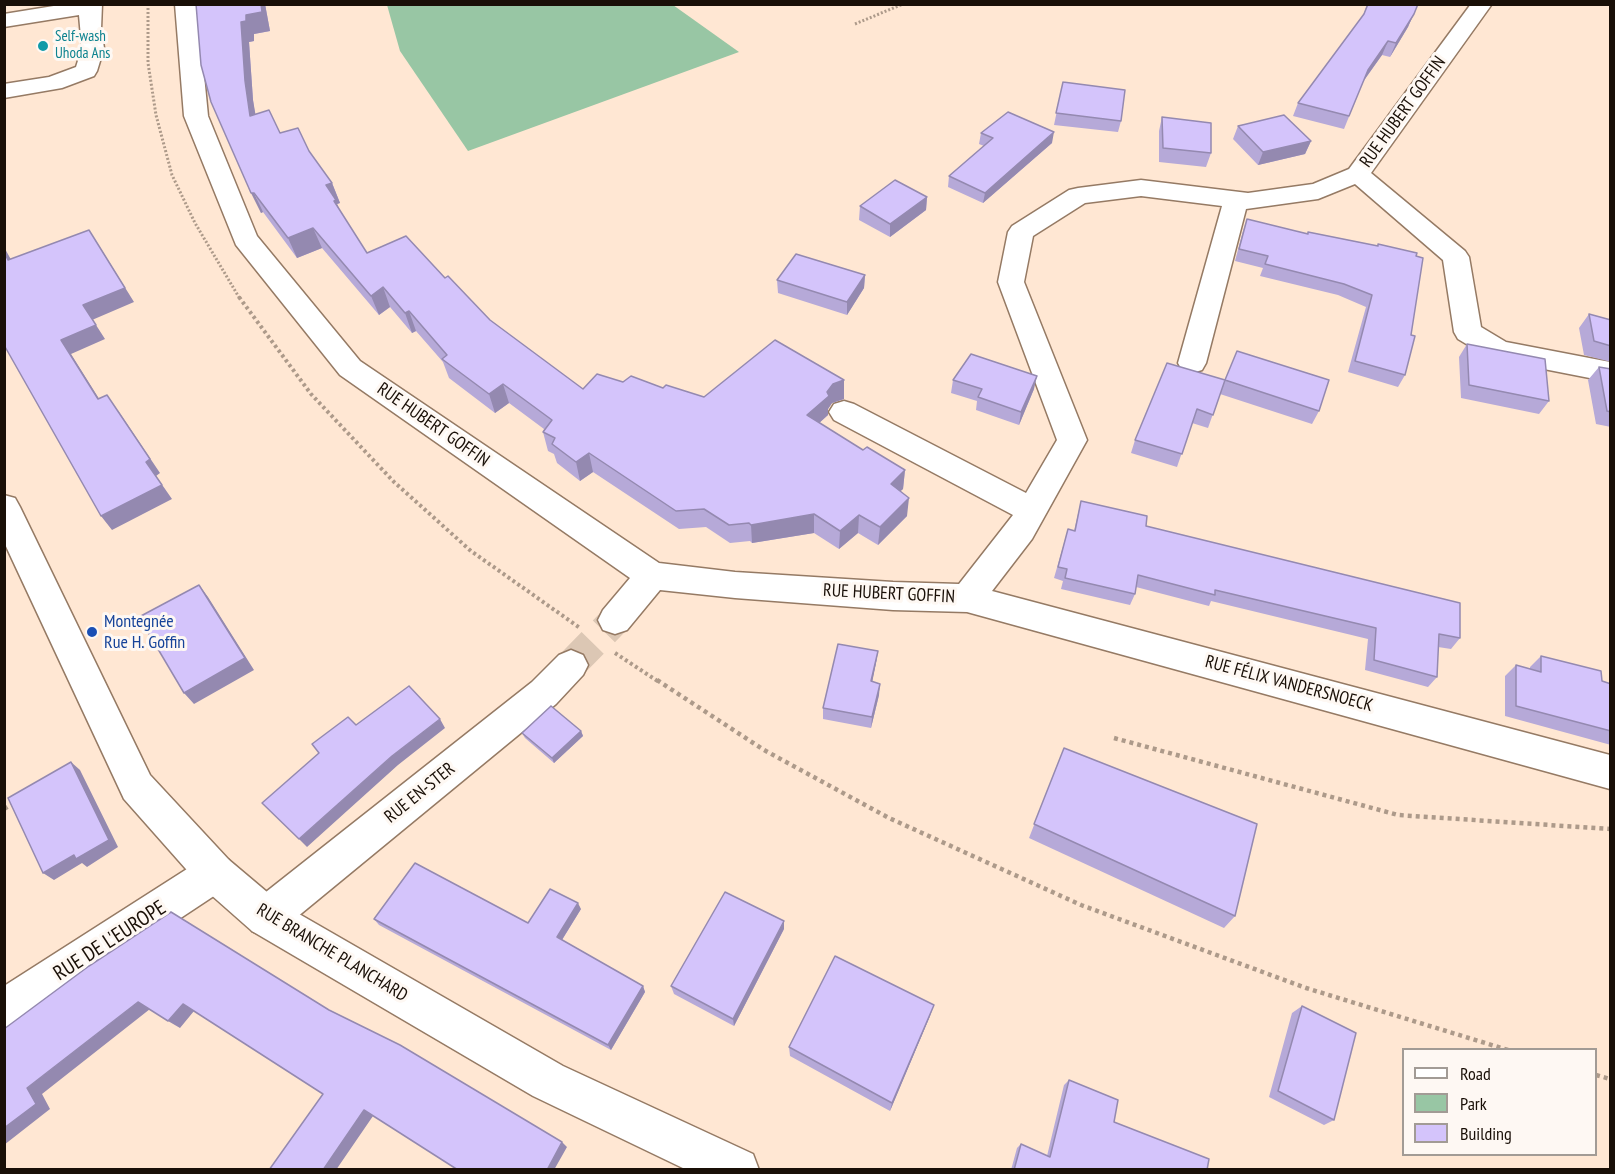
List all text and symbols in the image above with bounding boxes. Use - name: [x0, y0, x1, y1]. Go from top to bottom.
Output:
- place label: Self-wash Uhoda Ans: [55, 28, 110, 63]
- marker: Self-wash Uhoda Ans: [36, 39, 50, 53]
- street label: RUE HUBERT GOFFIN: [1355, 52, 1451, 172]
- street label: RUE HUBERT GOFFIN: [373, 378, 493, 472]
- street label: RUE HUBERT GOFFIN: [823, 580, 955, 608]
- place label: Montegnée Rue H. Goffin: [104, 611, 185, 654]
- marker: Montegnée Rue H. Goffin: [85, 625, 99, 639]
- street label: RUE FÉLIX VANDERSNOECK: [1203, 651, 1375, 717]
- street label: RUE EN-STER: [380, 758, 460, 828]
- street label: RUE DE L'EUROPE: [49, 895, 171, 987]
- street label: RUE BRANCHE PLANCHARD: [253, 899, 411, 1007]
- legend: [1402, 1048, 1597, 1156]
- text: Road: [1460, 1062, 1491, 1085]
- text: Park: [1460, 1092, 1487, 1115]
- text: Building: [1460, 1122, 1512, 1145]

